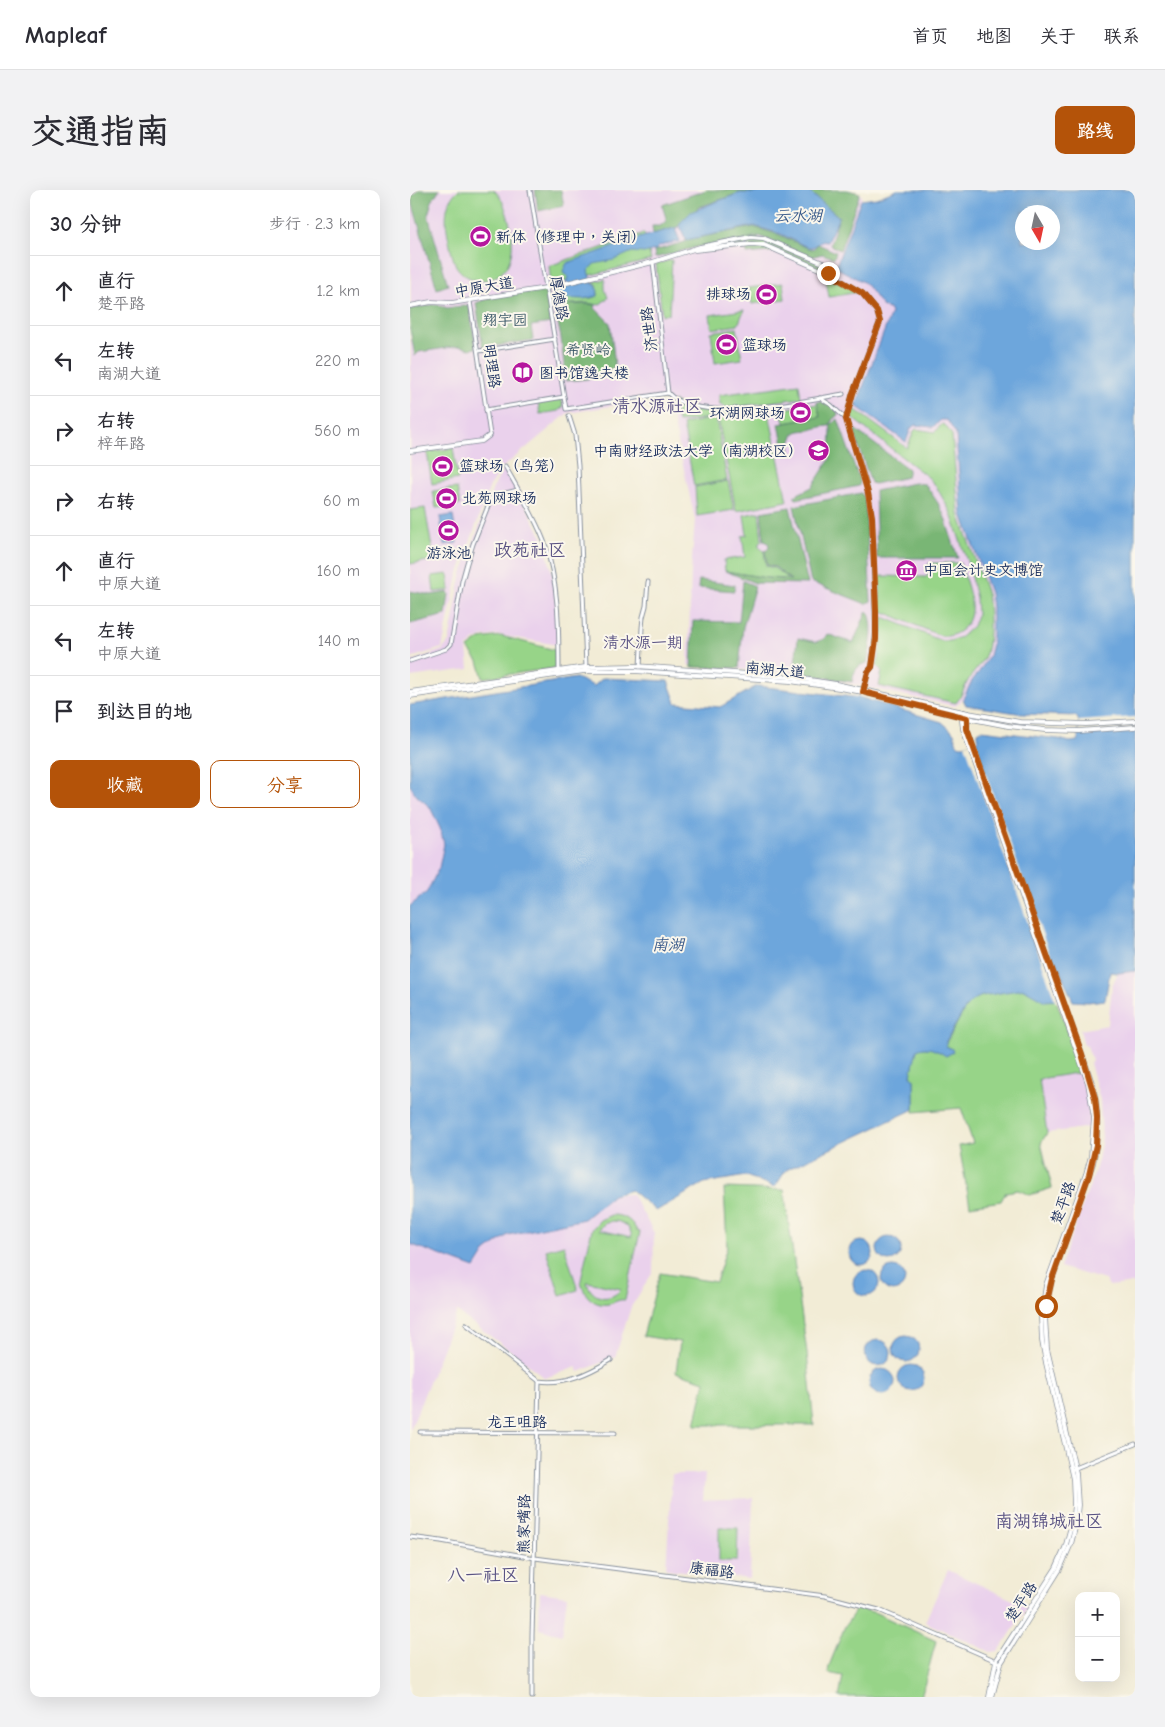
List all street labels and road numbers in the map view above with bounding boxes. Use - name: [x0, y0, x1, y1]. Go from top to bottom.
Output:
- street label: 中原大道: [453, 273, 515, 301]
- street label: 厚德路: [546, 274, 572, 322]
- street label: 济世路: [637, 306, 661, 352]
- street label: 明理路: [480, 342, 504, 390]
- street label: 南湖大道: [744, 658, 806, 682]
- street label: 楚平路: [1047, 1179, 1079, 1227]
- street label: 龙王咀路: [487, 1413, 547, 1431]
- street label: 熊家嘴路: [514, 1494, 534, 1554]
- street label: 康福路: [689, 1558, 735, 1582]
- street label: 楚平路: [1001, 1578, 1041, 1626]

